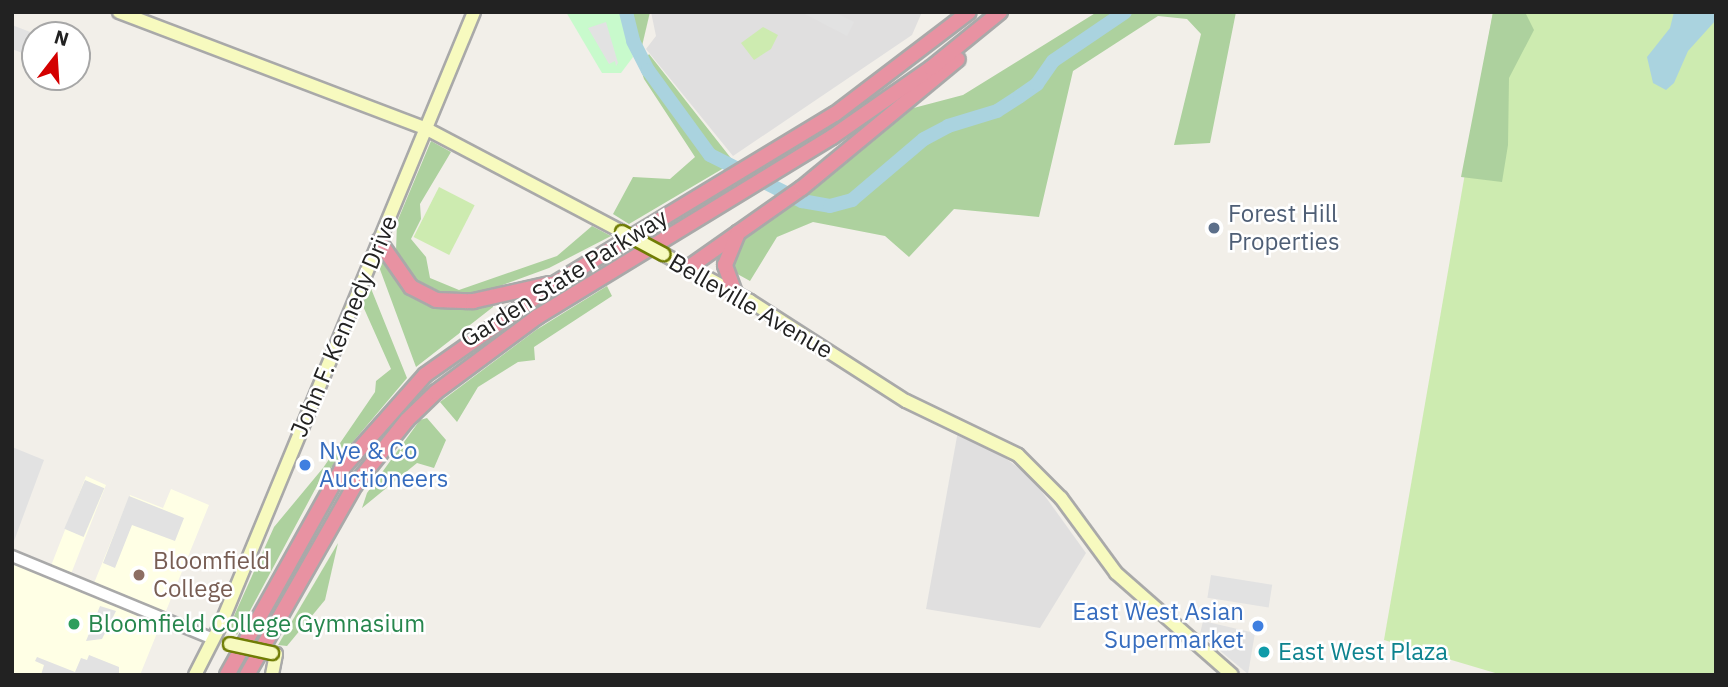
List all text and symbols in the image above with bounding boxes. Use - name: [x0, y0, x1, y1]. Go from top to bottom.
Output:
- north arrow: [21, 21, 91, 91]
- text: N: [51, 24, 72, 51]
- place label: Forest Hill Properties: [1228, 200, 1340, 256]
- street label: Garden State Parkway: [455, 203, 673, 353]
- street label: John F. Kennedy Drive: [284, 211, 404, 441]
- marker: Forest Hill Properties: [1206, 220, 1222, 236]
- street label: Belleville Avenue: [664, 247, 838, 365]
- place label: Nye & Co Auctioneers: [319, 437, 448, 493]
- marker: Nye & Co Auctioneers: [297, 457, 313, 473]
- place label: Bloomfield College: [153, 547, 270, 603]
- marker: Bloomfield College: [131, 567, 147, 583]
- place label: East West Asian Supermarket: [1072, 598, 1244, 654]
- place label: Bloomfield College Gymnasium: [88, 610, 425, 638]
- marker: Bloomfield College Gymnasium: [66, 616, 82, 632]
- marker: East West Asian Supermarket: [1250, 618, 1266, 634]
- place label: East West Plaza: [1278, 638, 1448, 666]
- marker: East West Plaza: [1256, 644, 1272, 660]

